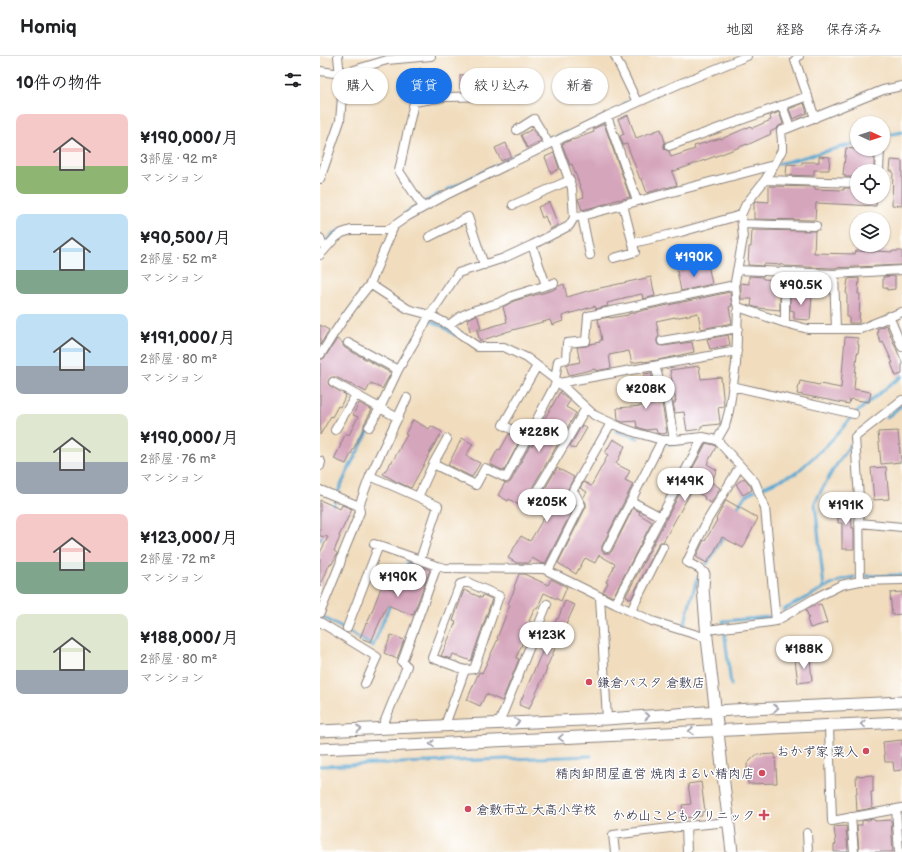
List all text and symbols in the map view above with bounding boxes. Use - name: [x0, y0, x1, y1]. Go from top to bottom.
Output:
- text: Homiq: [20, 16, 77, 39]
- text: 地図: [726, 21, 754, 38]
- text: 経路: [776, 21, 804, 38]
- text: 保存済み: [826, 21, 882, 38]
- chip: 購入: [332, 68, 388, 104]
- chip: 賃貸: [396, 68, 452, 104]
- chip: 絞り込み: [460, 68, 544, 104]
- chip: 新着: [552, 68, 608, 104]
- icon: filters: [282, 69, 304, 91]
- text: 10件の物件: [16, 73, 102, 93]
- north arrow: [850, 116, 890, 156]
- map controls: [850, 116, 890, 252]
- text: ¥190,000/月: [140, 128, 239, 148]
- icon: home: [48, 130, 96, 178]
- text: 3部屋 · 92 m²: [140, 151, 218, 167]
- button: locate: [850, 164, 890, 204]
- text: マンション: [140, 170, 204, 186]
- button: layers: [850, 212, 890, 252]
- text: ¥90,500/月: [140, 228, 231, 248]
- icon: home: [48, 230, 96, 278]
- pin: ¥190K: [666, 244, 722, 278]
- text: ¥190K: [675, 249, 713, 265]
- text: 2部屋 · 52 m²: [140, 251, 217, 267]
- text: マンション: [140, 270, 204, 286]
- pin: ¥90.5K: [768, 272, 834, 306]
- text: ¥90.5K: [780, 277, 822, 293]
- text: ¥191,000/月: [140, 328, 235, 348]
- icon: home: [48, 330, 96, 378]
- text: 2部屋 · 80 m²: [140, 351, 217, 367]
- text: マンション: [140, 370, 204, 386]
- pin: ¥208K: [618, 376, 674, 410]
- text: ¥208K: [626, 381, 666, 397]
- pin: ¥228K: [511, 419, 567, 453]
- text: ¥228K: [519, 424, 559, 440]
- text: ¥190,000/月: [140, 428, 239, 448]
- icon: home: [48, 430, 96, 478]
- text: 2部屋 · 76 m²: [140, 451, 216, 467]
- pin: ¥149K: [657, 468, 713, 502]
- text: マンション: [140, 470, 204, 486]
- text: ¥149K: [666, 473, 704, 489]
- pin: ¥205K: [519, 489, 575, 523]
- pin: ¥191K: [818, 492, 874, 526]
- text: ¥205K: [527, 494, 567, 510]
- text: ¥191K: [828, 497, 864, 513]
- text: ¥123,000/月: [140, 528, 238, 548]
- icon: home: [48, 530, 96, 578]
- text: 2部屋 · 72 m²: [140, 551, 216, 567]
- pin: ¥190K: [370, 564, 426, 598]
- text: ¥190K: [379, 569, 417, 585]
- text: マンション: [140, 570, 204, 586]
- pin: ¥123K: [519, 622, 575, 656]
- text: ¥123K: [528, 627, 566, 643]
- text: ¥188,000/月: [140, 628, 239, 648]
- icon: home: [48, 630, 96, 678]
- pin: ¥188K: [776, 636, 832, 670]
- text: ¥188K: [785, 641, 823, 657]
- text: 2部屋 · 80 m²: [140, 651, 217, 667]
- text: マンション: [140, 670, 204, 686]
- place label: 鎌倉パスタ 倉敷店: [597, 675, 705, 691]
- marker: 鎌倉パスタ 倉敷店: [584, 677, 594, 687]
- one-way arrow: [773, 704, 779, 712]
- one-way arrow: [644, 712, 650, 721]
- one-way arrow: [514, 718, 520, 727]
- one-way arrow: [860, 719, 866, 728]
- one-way arrow: [356, 725, 362, 733]
- one-way arrow: [688, 727, 694, 736]
- one-way arrow: [558, 734, 564, 742]
- one-way arrow: [429, 740, 435, 749]
- place label: おかず家 菜入: [776, 744, 858, 760]
- marker: おかず家 菜入: [861, 746, 871, 756]
- place label: 精肉卸問屋直営 焼肉まるい精肉店: [555, 766, 754, 782]
- marker: 精肉卸問屋直営 焼肉まるい精肉店: [757, 768, 767, 778]
- place label: 倉敷市立 大高小学校: [476, 802, 597, 818]
- marker: 倉敷市立 大高小学校: [463, 804, 473, 814]
- place label: かめ山こどもクリニック: [612, 808, 755, 824]
- marker: かめ山こどもクリニック: [758, 809, 770, 821]

